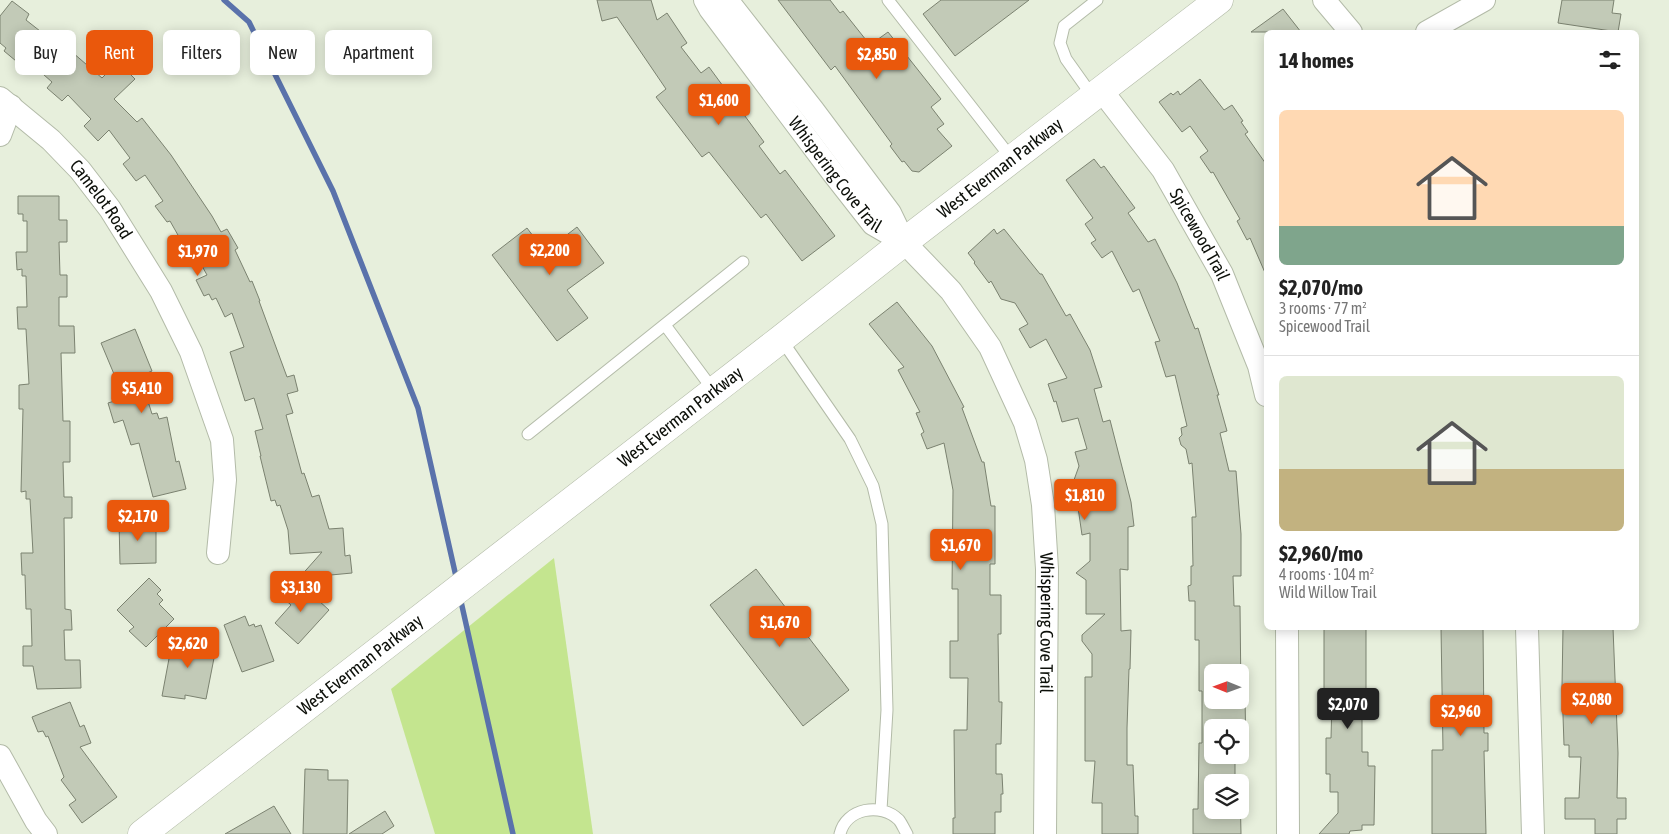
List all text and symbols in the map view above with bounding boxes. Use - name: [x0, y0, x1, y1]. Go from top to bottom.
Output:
- chip: Buy: [15, 30, 76, 75]
- chip: Rent: [86, 30, 153, 75]
- chip: Filters: [163, 30, 240, 75]
- chip: New: [250, 30, 315, 75]
- chip: Apartment: [325, 30, 432, 75]
- pin: $2,850: [836, 38, 918, 80]
- text: $2,850: [857, 45, 897, 63]
- icon: filters: [1596, 46, 1624, 74]
- text: 14 homes: [1279, 48, 1354, 72]
- pin: $1,600: [678, 84, 760, 126]
- text: $1,600: [699, 91, 739, 109]
- street label: Whispering Cove Trail: [784, 112, 886, 237]
- street label: West Everman Parkway: [933, 113, 1066, 223]
- icon: home: [1407, 143, 1497, 233]
- street label: Camelot Road: [66, 155, 137, 243]
- street label: Spicewood Trail: [1166, 185, 1234, 283]
- pin: $1,970: [157, 234, 239, 277]
- pin: $2,200: [509, 234, 591, 276]
- text: $2,200: [530, 241, 570, 259]
- text: $1,970: [178, 242, 218, 260]
- text: $2,070/mo: [1279, 275, 1363, 299]
- text: 3 rooms · 77 m²: [1279, 299, 1367, 317]
- text: Spicewood Trail: [1279, 317, 1370, 335]
- street label: West Everman Parkway: [613, 362, 747, 471]
- pin: $5,410: [101, 372, 183, 414]
- text: $5,410: [122, 379, 162, 397]
- icon: home: [1407, 408, 1497, 498]
- pin: $1,810: [1044, 478, 1126, 521]
- text: $1,810: [1065, 486, 1105, 504]
- pin: $2,170: [97, 500, 179, 542]
- text: $2,170: [118, 507, 158, 525]
- pin: $1,670: [920, 528, 1002, 571]
- text: $1,670: [941, 536, 981, 554]
- text: $2,960/mo: [1279, 541, 1363, 565]
- street label: Whispering Cove Trail: [1036, 552, 1058, 694]
- text: 4 rooms · 104 m²: [1279, 565, 1374, 583]
- pin: $3,130: [260, 570, 342, 613]
- text: $3,130: [281, 578, 321, 596]
- text: Wild Willow Trail: [1279, 583, 1377, 601]
- pin: $1,670: [739, 606, 821, 648]
- street label: West Everman Parkway: [293, 610, 426, 719]
- text: $1,670: [760, 613, 800, 631]
- pin: $2,620: [147, 626, 229, 669]
- text: $2,620: [168, 634, 208, 652]
- north arrow: [1204, 664, 1249, 709]
- map controls: [1204, 664, 1249, 819]
- pin: $2,080: [1551, 682, 1633, 725]
- pin: $2,070: [1307, 688, 1389, 730]
- text: $2,080: [1572, 690, 1612, 708]
- pin: $2,960: [1420, 694, 1502, 737]
- text: $2,070: [1328, 695, 1368, 713]
- text: $2,960: [1441, 702, 1481, 720]
- button: locate: [1204, 719, 1249, 764]
- button: layers: [1204, 774, 1249, 819]

